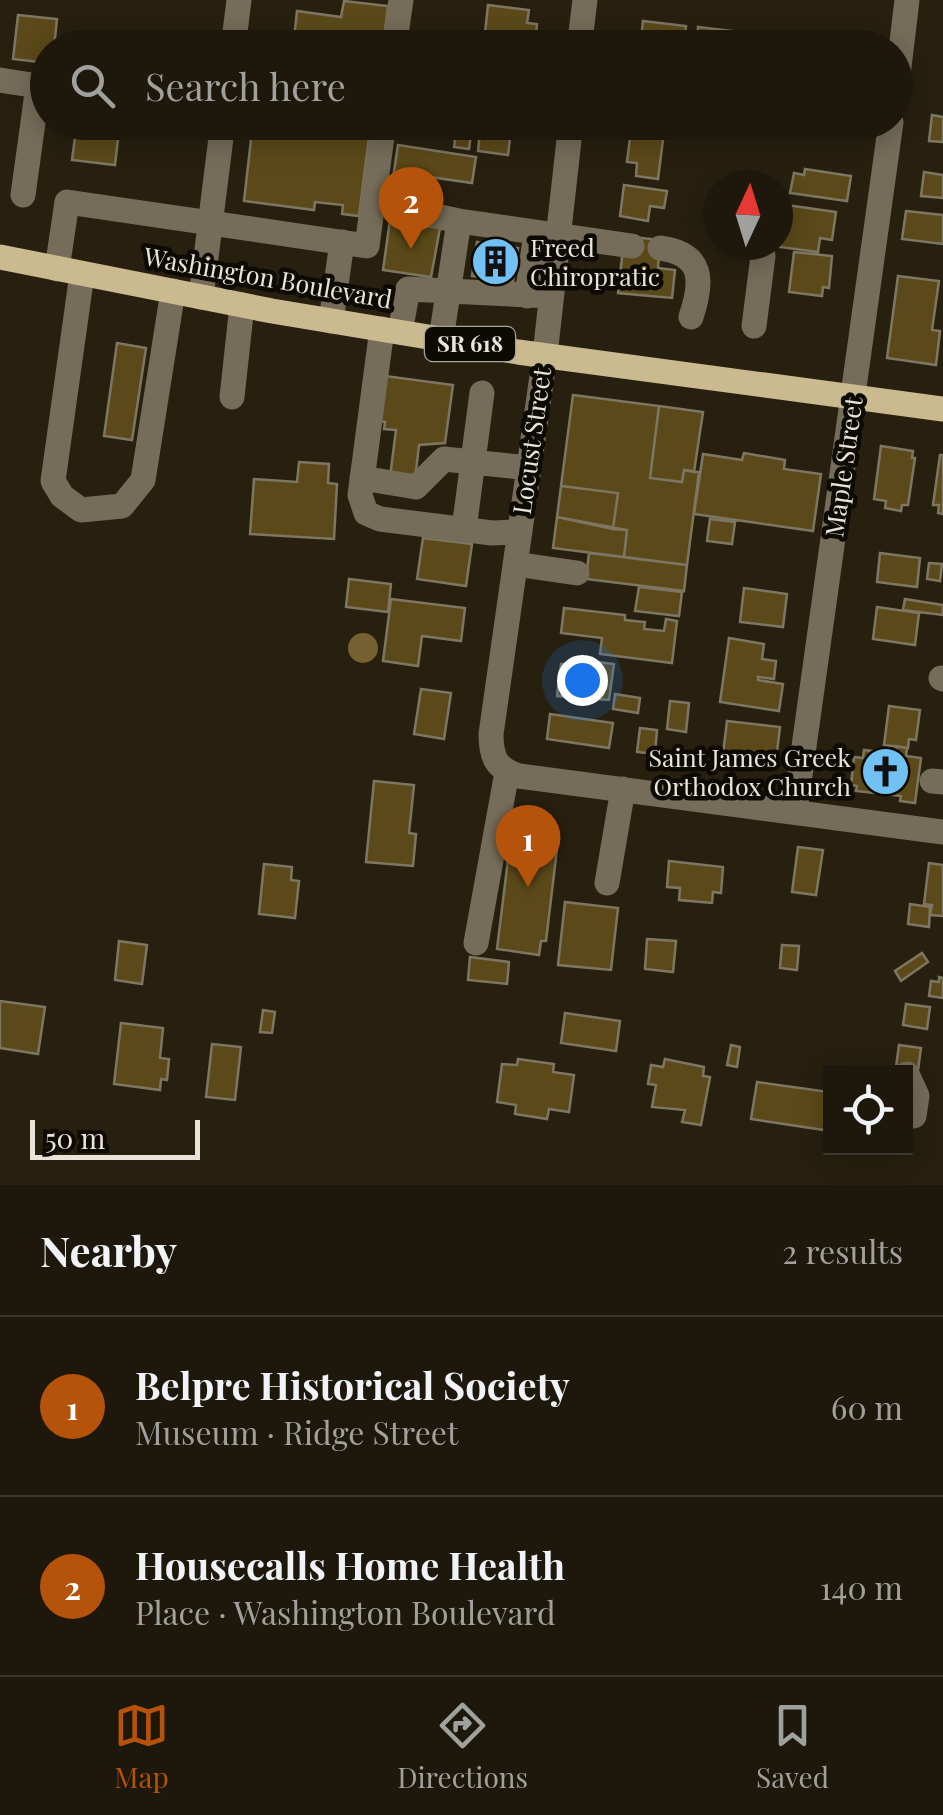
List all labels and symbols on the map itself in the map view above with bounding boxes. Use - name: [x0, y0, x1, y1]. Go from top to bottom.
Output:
- pin: 2: [378, 166, 444, 249]
- north arrow: [703, 170, 793, 260]
- place label: Freed Chiropratic: [530, 230, 660, 292]
- building icon: Freed Chiropratic: [469, 236, 521, 288]
- street label: Washington Boulevard: [141, 238, 395, 315]
- road number: SR 618: [425, 327, 515, 361]
- street label: Locust Street: [504, 364, 557, 516]
- street label: Maple Street: [816, 393, 869, 539]
- your location: [557, 655, 608, 706]
- place label: Saint James Greek Orthodox Church: [649, 740, 851, 802]
- church icon: Saint James Greek Orthodox Church: [860, 746, 912, 798]
- pin: 1: [496, 804, 560, 887]
- scale bar: [30, 1115, 200, 1160]

